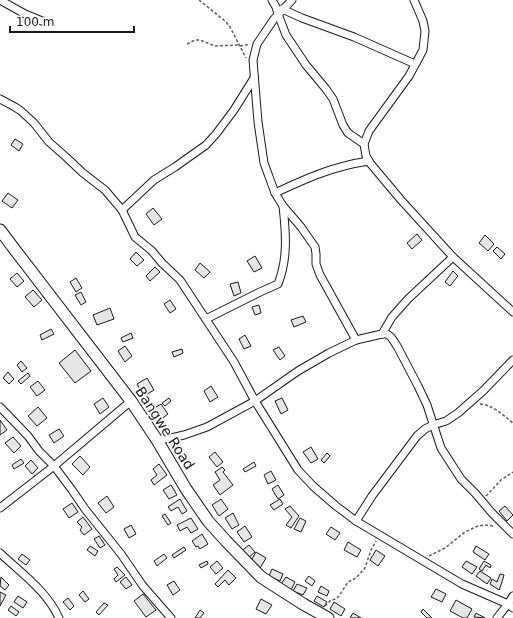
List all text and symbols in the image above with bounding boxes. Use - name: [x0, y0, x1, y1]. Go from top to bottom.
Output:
- scale bar: [10, 8, 134, 34]
- text: 100 m: [16, 15, 54, 29]
- street label: Bangwe Road: [132, 384, 198, 472]

